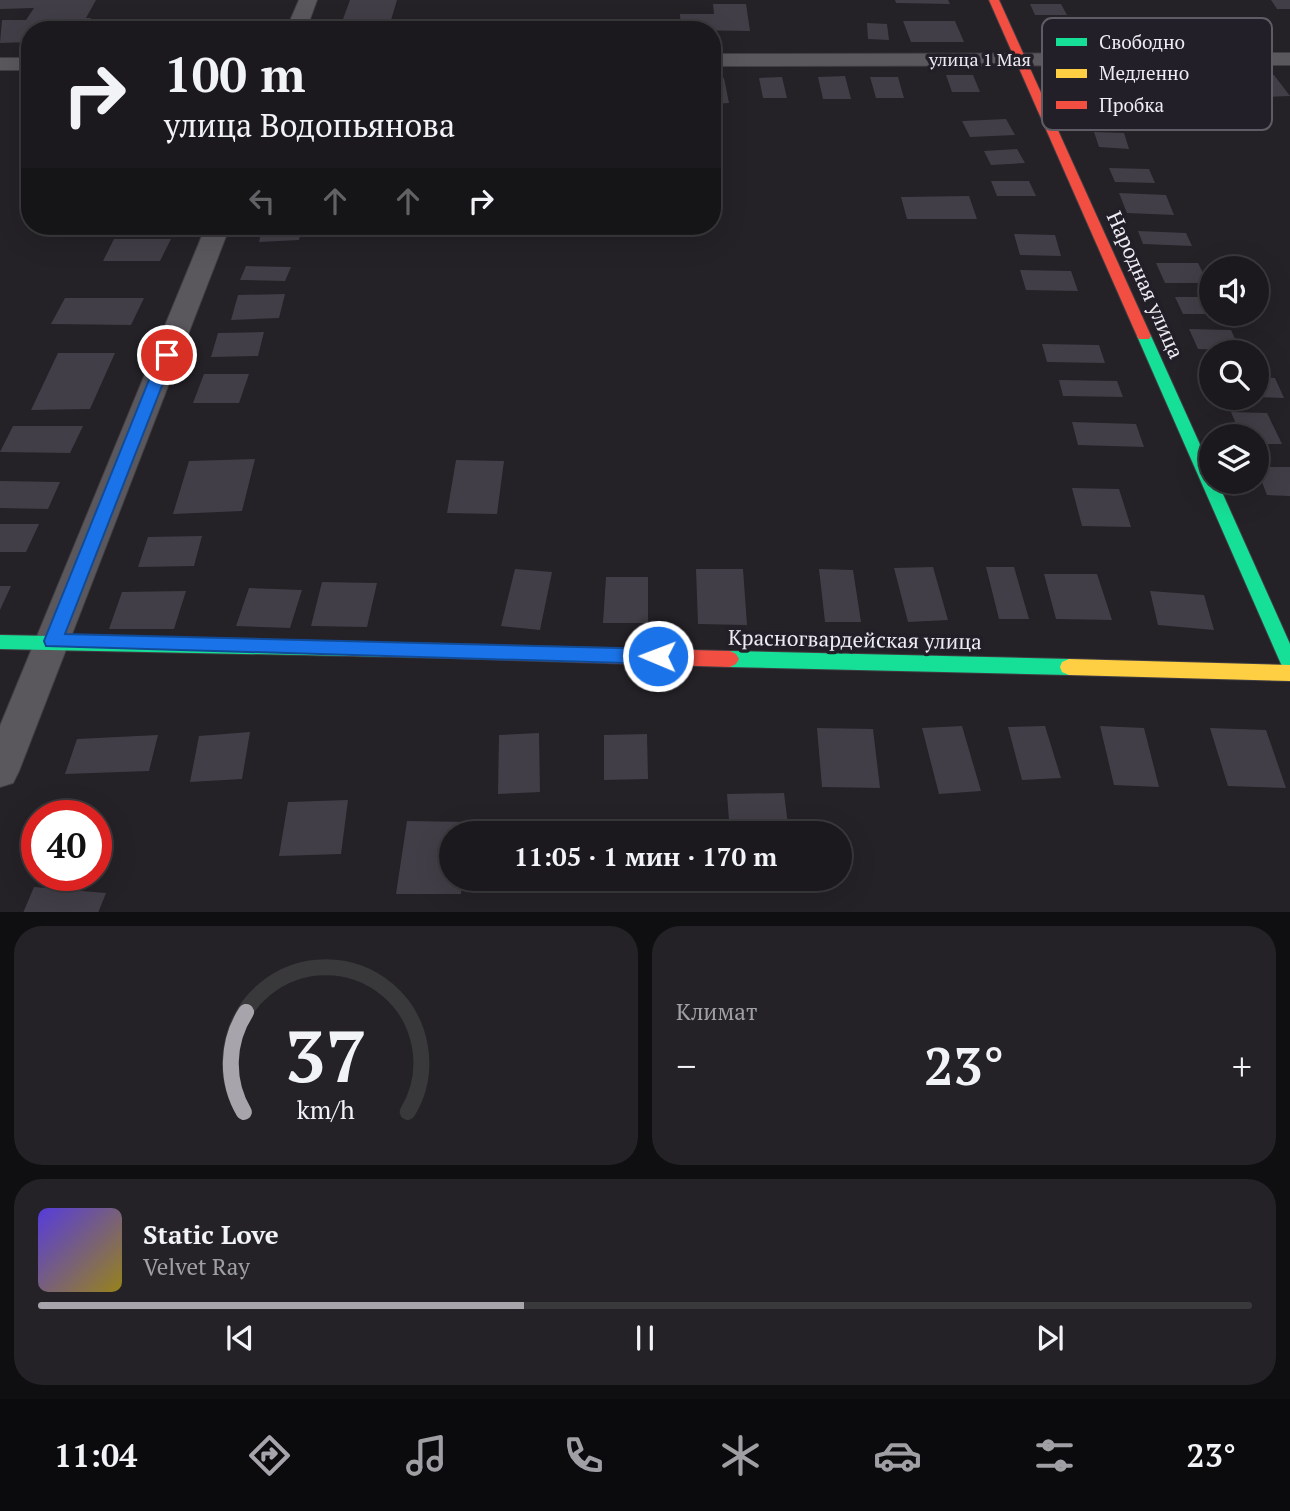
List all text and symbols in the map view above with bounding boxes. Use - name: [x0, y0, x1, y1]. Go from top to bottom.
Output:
- legend: [1042, 18, 1272, 130]
- text: Свободно: [1099, 29, 1185, 54]
- text: 100 m: [164, 41, 306, 106]
- street label: улица 1 Мая: [928, 47, 1031, 71]
- icon: right: [49, 49, 140, 140]
- text: Медленно: [1099, 60, 1189, 85]
- text: Пробка: [1099, 92, 1164, 117]
- text: улица Водопьянова: [164, 104, 455, 146]
- icon: left: [243, 182, 281, 220]
- icon: ahead: [316, 182, 354, 220]
- icon: ahead: [389, 182, 427, 220]
- icon: right: [462, 182, 500, 220]
- street label: Народная улица: [1101, 207, 1191, 363]
- map controls: [1199, 256, 1269, 494]
- button: sound: [1199, 256, 1269, 326]
- pin: [137, 325, 197, 385]
- icon: arrive: [148, 336, 186, 374]
- button: search: [1199, 340, 1269, 410]
- button: layers: [1199, 424, 1269, 494]
- position arrow: [621, 619, 695, 693]
- street label: Красногвардейская улица: [728, 623, 983, 655]
- speed limit sign: 40: [21, 800, 112, 891]
- text: 11:05 · 1 мин · 170 m: [514, 839, 777, 873]
- text: Климат: [676, 996, 757, 1027]
- text: 37: [285, 1006, 367, 1103]
- text: 23°: [924, 1031, 1004, 1100]
- text: −: [676, 1041, 696, 1091]
- text: +: [1232, 1041, 1252, 1091]
- text: km/h: [297, 1092, 355, 1125]
- text: Static Love: [143, 1217, 279, 1251]
- text: Velvet Ray: [143, 1251, 250, 1282]
- icon: previous: [221, 1319, 259, 1357]
- icon: pause: [626, 1319, 664, 1357]
- icon: next: [1031, 1319, 1069, 1357]
- icon: directions: [245, 1431, 294, 1480]
- icon: music: [402, 1431, 451, 1480]
- icon: phone: [559, 1431, 608, 1480]
- icon: climate: [716, 1431, 765, 1480]
- icon: car: [873, 1431, 922, 1480]
- icon: filters: [1030, 1431, 1079, 1480]
- text: 11:04: [54, 1434, 137, 1476]
- text: 23°: [1187, 1434, 1236, 1476]

